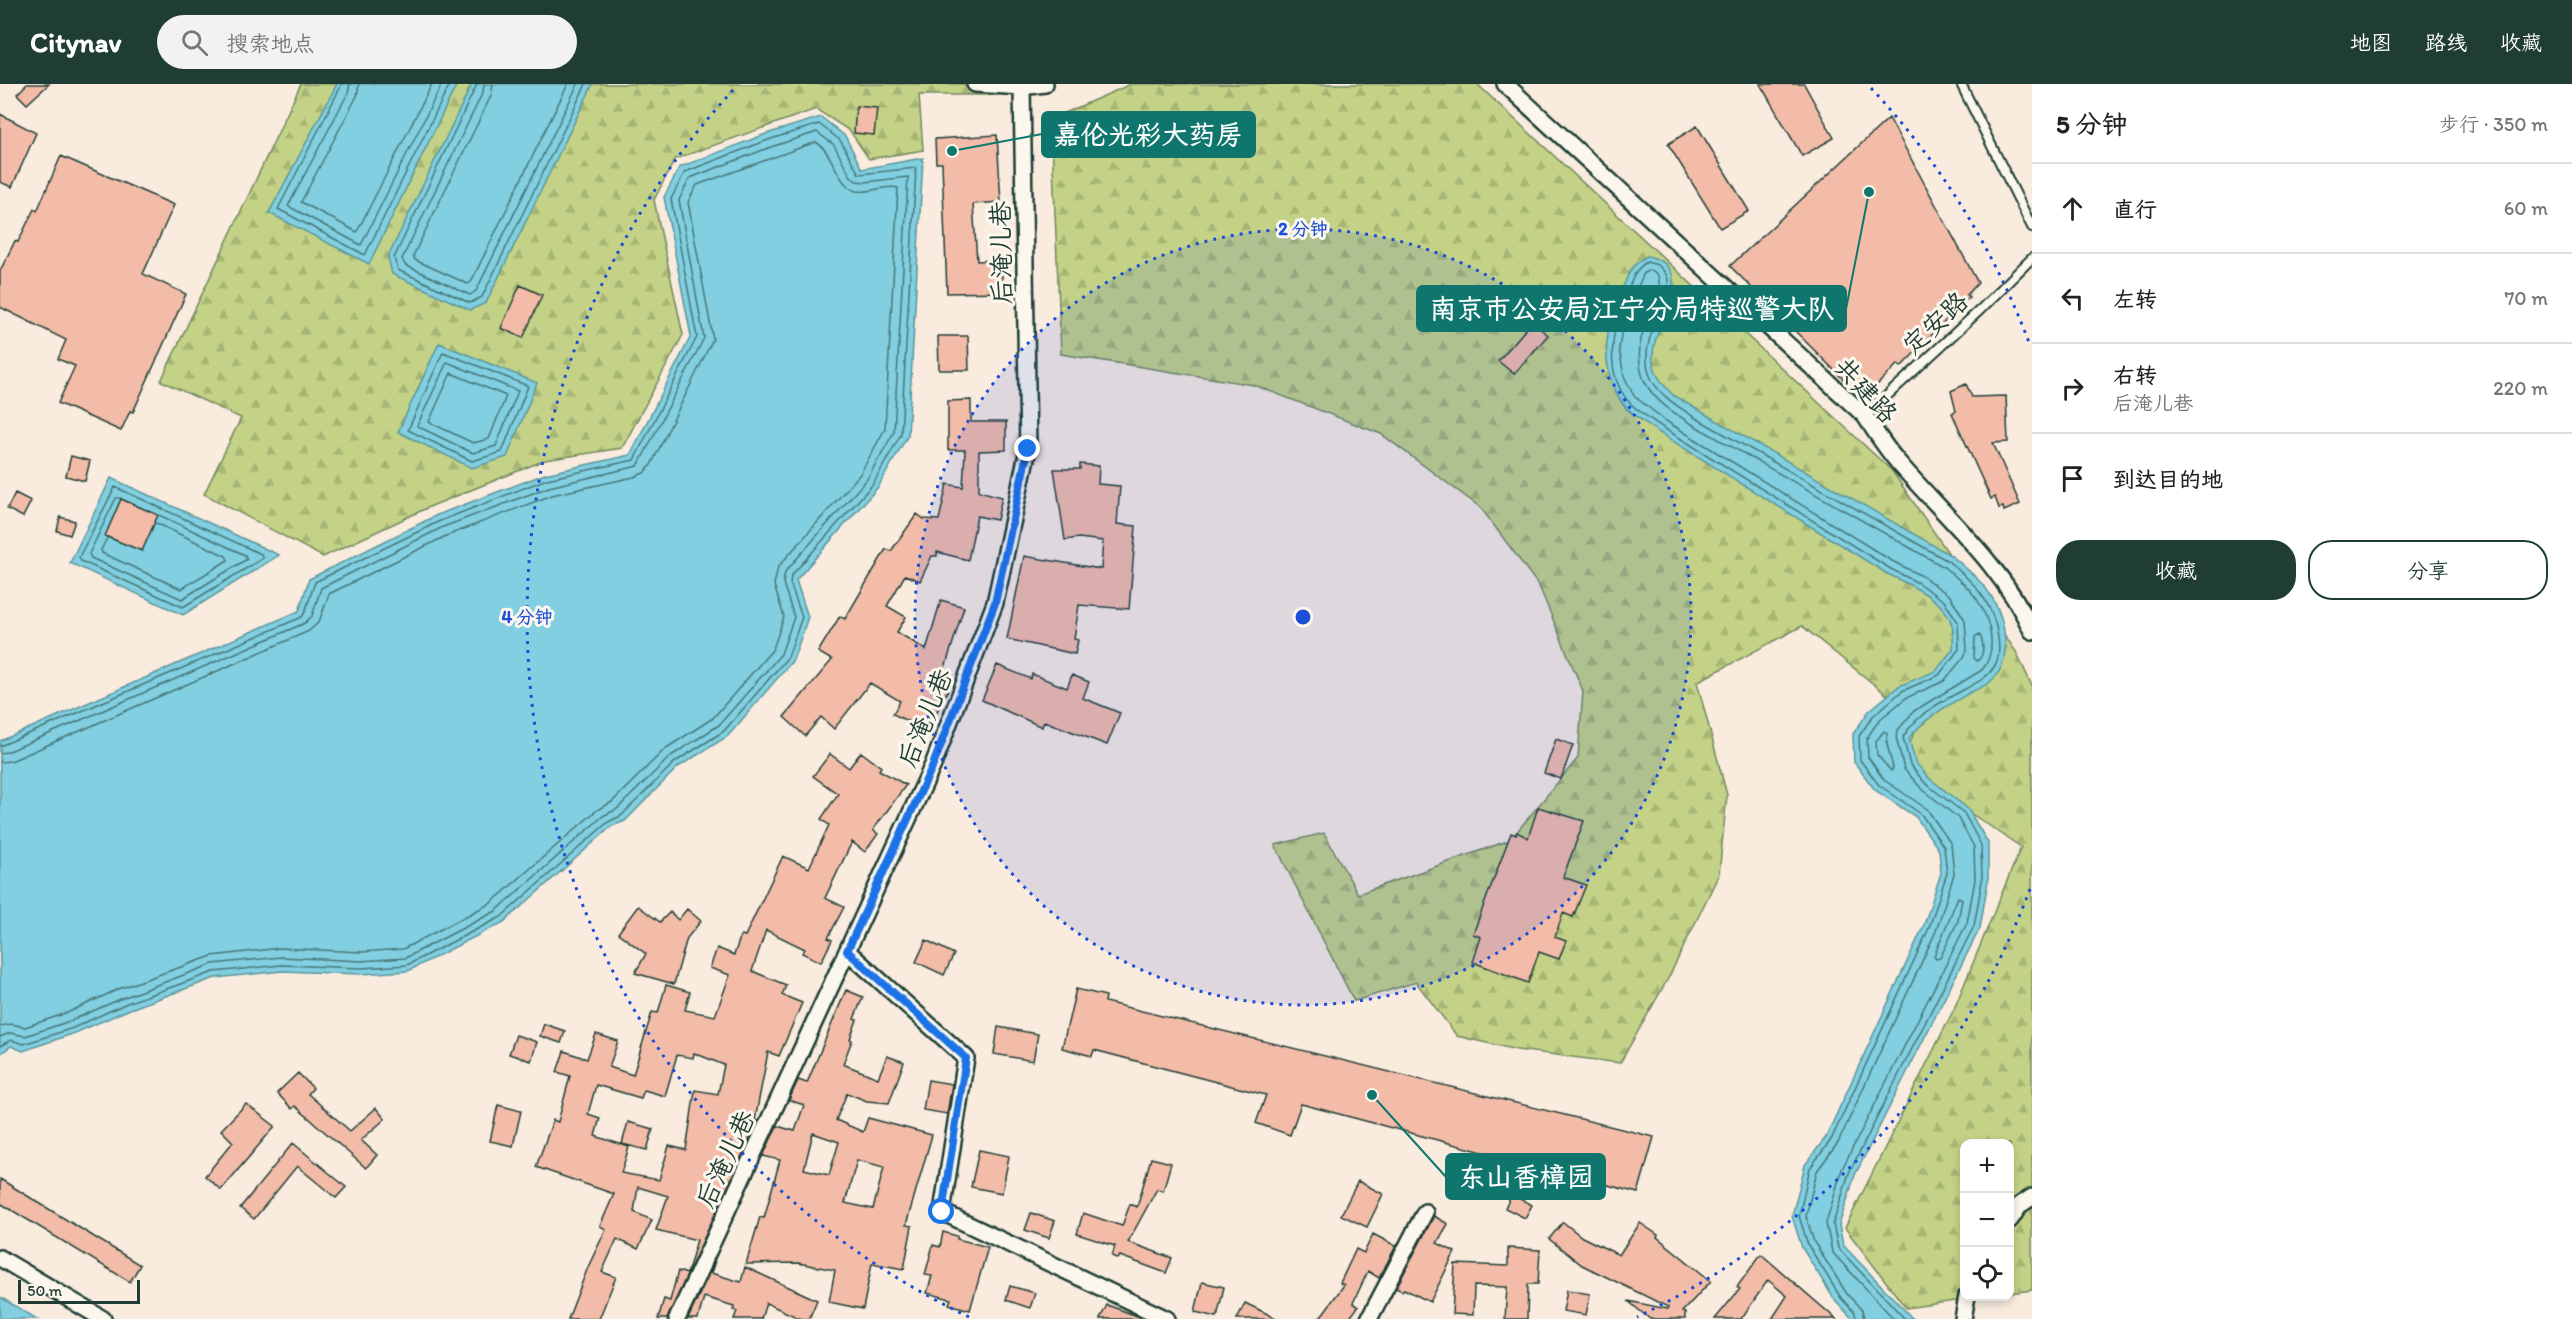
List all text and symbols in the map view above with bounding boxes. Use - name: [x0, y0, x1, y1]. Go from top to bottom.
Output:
- search box: [157, 15, 577, 69]
- text: Citynav: [30, 25, 121, 59]
- icon: search: [178, 26, 211, 59]
- text: 搜索地点: [226, 30, 314, 57]
- text: 地图: [2350, 30, 2392, 55]
- text: 路线: [2425, 30, 2467, 55]
- text: 收藏: [2500, 30, 2542, 55]
- text: 5 分钟: [2056, 108, 2128, 140]
- callout: 嘉伦光彩大药房: [1042, 112, 1255, 157]
- text: 步行 · 350 m: [2439, 112, 2548, 136]
- text: 嘉伦光彩大药房: [1054, 118, 1243, 151]
- icon: ahead: [2056, 192, 2089, 225]
- text: 直行: [2113, 196, 2157, 223]
- text: 60 m: [2504, 196, 2548, 220]
- street label: 后淹儿巷: [984, 201, 1018, 305]
- text: 2 分钟: [1278, 218, 1328, 240]
- icon: left: [2056, 282, 2089, 315]
- street label: 定安路: [1896, 285, 1974, 361]
- callout: 南京市公安局江宁分局特巡警大队: [1417, 286, 1846, 331]
- text: 左转: [2113, 286, 2157, 313]
- text: 70 m: [2504, 286, 2548, 310]
- text: 南京市公安局江宁分局特巡警大队: [1430, 292, 1835, 325]
- street label: 共建路: [1828, 351, 1904, 429]
- text: 右转: [2113, 362, 2157, 389]
- icon: right: [2056, 372, 2089, 405]
- text: 220 m: [2493, 376, 2548, 400]
- text: 后淹儿巷: [2113, 391, 2193, 415]
- route end: [1014, 435, 1040, 461]
- icon: arrive: [2056, 462, 2089, 495]
- text: 到达目的地: [2113, 466, 2223, 493]
- button: 收藏: [2056, 540, 2296, 600]
- button: 分享: [2308, 540, 2548, 600]
- text: 4 分钟: [502, 606, 552, 628]
- centre of rings: [1293, 607, 1313, 627]
- street label: 后淹儿巷: [891, 664, 959, 772]
- street label: 后淹儿巷: [689, 1105, 761, 1213]
- map controls: [1960, 1139, 2014, 1301]
- button: +: [1960, 1139, 2014, 1193]
- callout: 东山香樟园: [1446, 1154, 1605, 1199]
- text: 东山香樟园: [1459, 1160, 1594, 1193]
- button: −: [1960, 1193, 2014, 1247]
- route start: [928, 1198, 954, 1224]
- button: locate: [1960, 1247, 2014, 1301]
- scale bar: [18, 1277, 140, 1304]
- text: 50 m: [27, 1281, 62, 1300]

